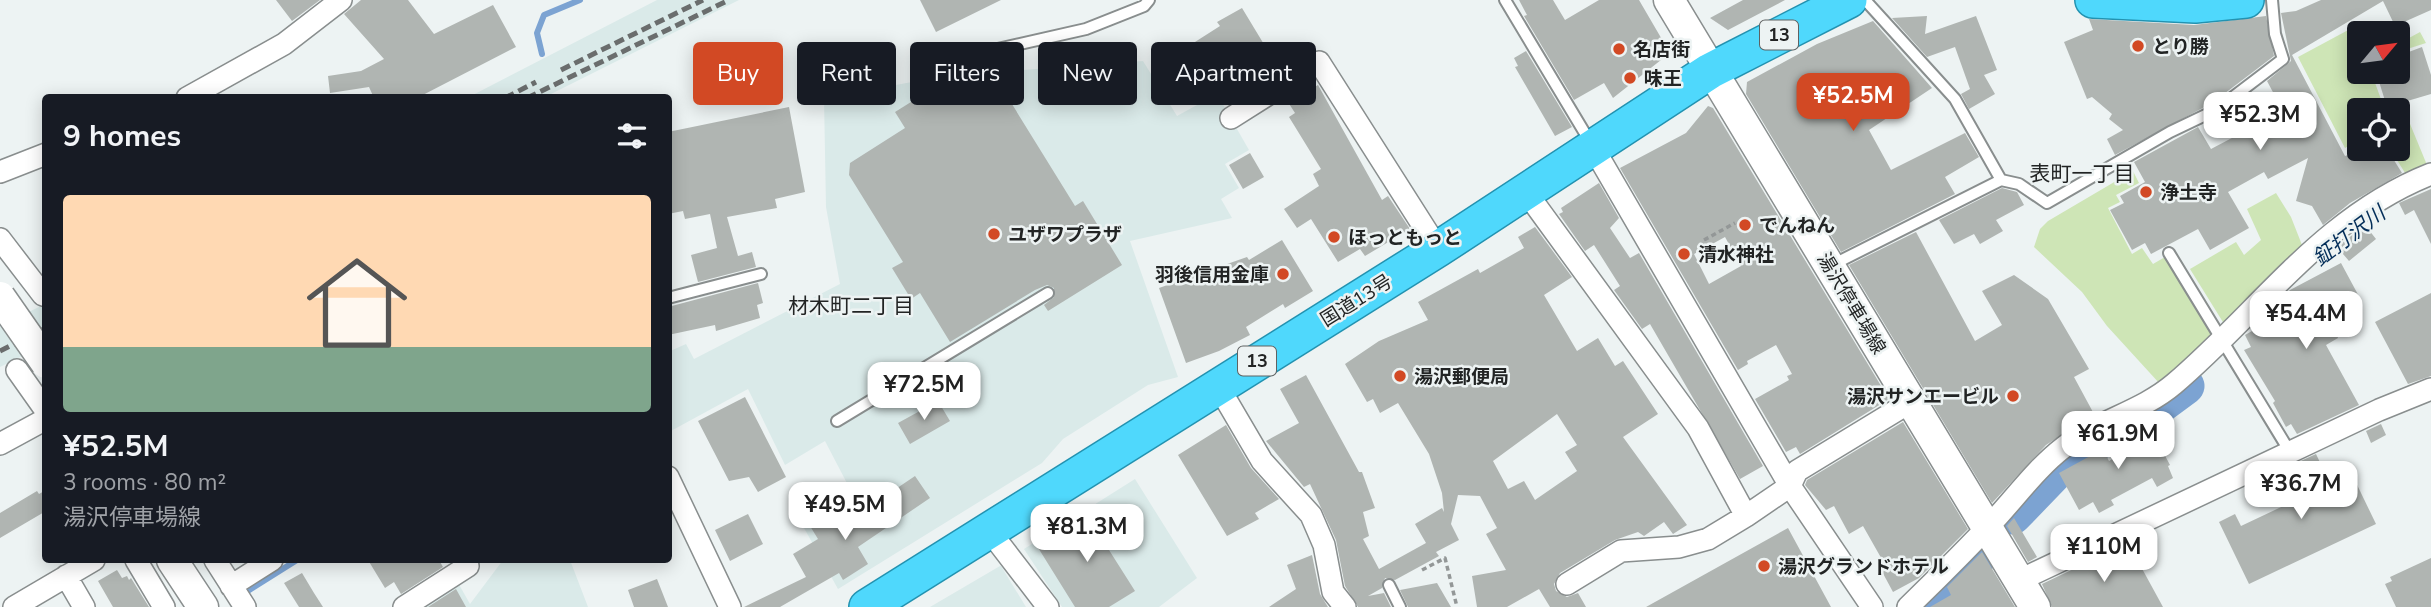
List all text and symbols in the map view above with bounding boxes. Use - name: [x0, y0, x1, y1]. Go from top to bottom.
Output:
- road number: 13: [1760, 20, 1798, 50]
- north arrow: [2347, 21, 2410, 84]
- map controls: [2347, 21, 2410, 161]
- place label: とり勝: [2152, 34, 2209, 60]
- place label: 名店街: [1633, 37, 1690, 63]
- marker: とり勝: [2130, 38, 2146, 54]
- marker: 名店街: [1611, 41, 1627, 57]
- chip: Buy: [693, 42, 783, 105]
- chip: Rent: [797, 42, 896, 105]
- chip: Filters: [910, 42, 1024, 105]
- chip: New: [1038, 42, 1137, 105]
- chip: Apartment: [1151, 42, 1316, 105]
- place label: 味王: [1644, 66, 1682, 92]
- marker: 味王: [1622, 70, 1638, 86]
- pin: ¥52.5M: [1796, 74, 1910, 133]
- text: ¥52.5M: [1813, 80, 1893, 111]
- pin: ¥52.3M: [2203, 92, 2317, 152]
- button: locate: [2347, 98, 2410, 161]
- text: ¥52.3M: [2220, 99, 2300, 130]
- text: 9 homes: [63, 116, 181, 157]
- icon: filters: [613, 117, 651, 155]
- district label: 表町一丁目: [2030, 160, 2135, 188]
- place label: 浄土寺: [2160, 180, 2217, 206]
- marker: 浄土寺: [2138, 184, 2154, 200]
- water label: 鉦打沢川: [2307, 198, 2393, 272]
- place label: でんねん: [1759, 213, 1835, 239]
- marker: でんねん: [1737, 217, 1753, 233]
- place label: ユザワプラザ: [1008, 222, 1122, 248]
- place label: ほっともっと: [1348, 225, 1462, 251]
- marker: ユザワプラザ: [986, 226, 1002, 242]
- marker: ほっともっと: [1326, 229, 1342, 245]
- icon: home: [294, 240, 420, 366]
- place label: 清水神社: [1698, 242, 1774, 268]
- marker: 清水神社: [1676, 246, 1692, 262]
- street label: 湯沢停車場線: [1811, 248, 1892, 359]
- place label: 羽後信用金庫: [1155, 262, 1269, 288]
- marker: 羽後信用金庫: [1275, 266, 1291, 282]
- street label: 国道13号: [1316, 269, 1397, 333]
- district label: 材木町二丁目: [788, 292, 914, 320]
- pin: ¥54.4M: [2249, 292, 2363, 351]
- text: ¥54.4M: [2266, 298, 2346, 329]
- road number: 13: [1238, 346, 1276, 376]
- pin: ¥72.5M: [867, 362, 981, 422]
- place label: 湯沢郵便局: [1414, 364, 1509, 390]
- marker: 湯沢郵便局: [1392, 368, 1408, 384]
- text: ¥72.5M: [884, 369, 964, 400]
- place label: 湯沢サンエービル: [1847, 384, 1999, 410]
- marker: 湯沢サンエービル: [2005, 388, 2021, 404]
- pin: ¥61.9M: [2061, 412, 2175, 471]
- text: ¥61.9M: [2078, 418, 2158, 449]
- text: ¥52.5M: [63, 426, 168, 467]
- pin: ¥36.7M: [2244, 462, 2358, 521]
- text: 3 rooms · 80 m²: [63, 467, 226, 498]
- text: ¥36.7M: [2261, 468, 2341, 499]
- pin: ¥49.5M: [788, 482, 902, 542]
- text: ¥49.5M: [805, 489, 885, 520]
- text: 湯沢停車場線: [63, 502, 201, 533]
- pin: ¥81.3M: [1030, 504, 1144, 564]
- text: ¥81.3M: [1047, 511, 1127, 542]
- pin: ¥110M: [2055, 524, 2153, 584]
- text: ¥110M: [2066, 531, 2142, 562]
- place label: 湯沢グランドホテル: [1778, 554, 1949, 580]
- marker: 湯沢グランドホテル: [1756, 558, 1772, 574]

